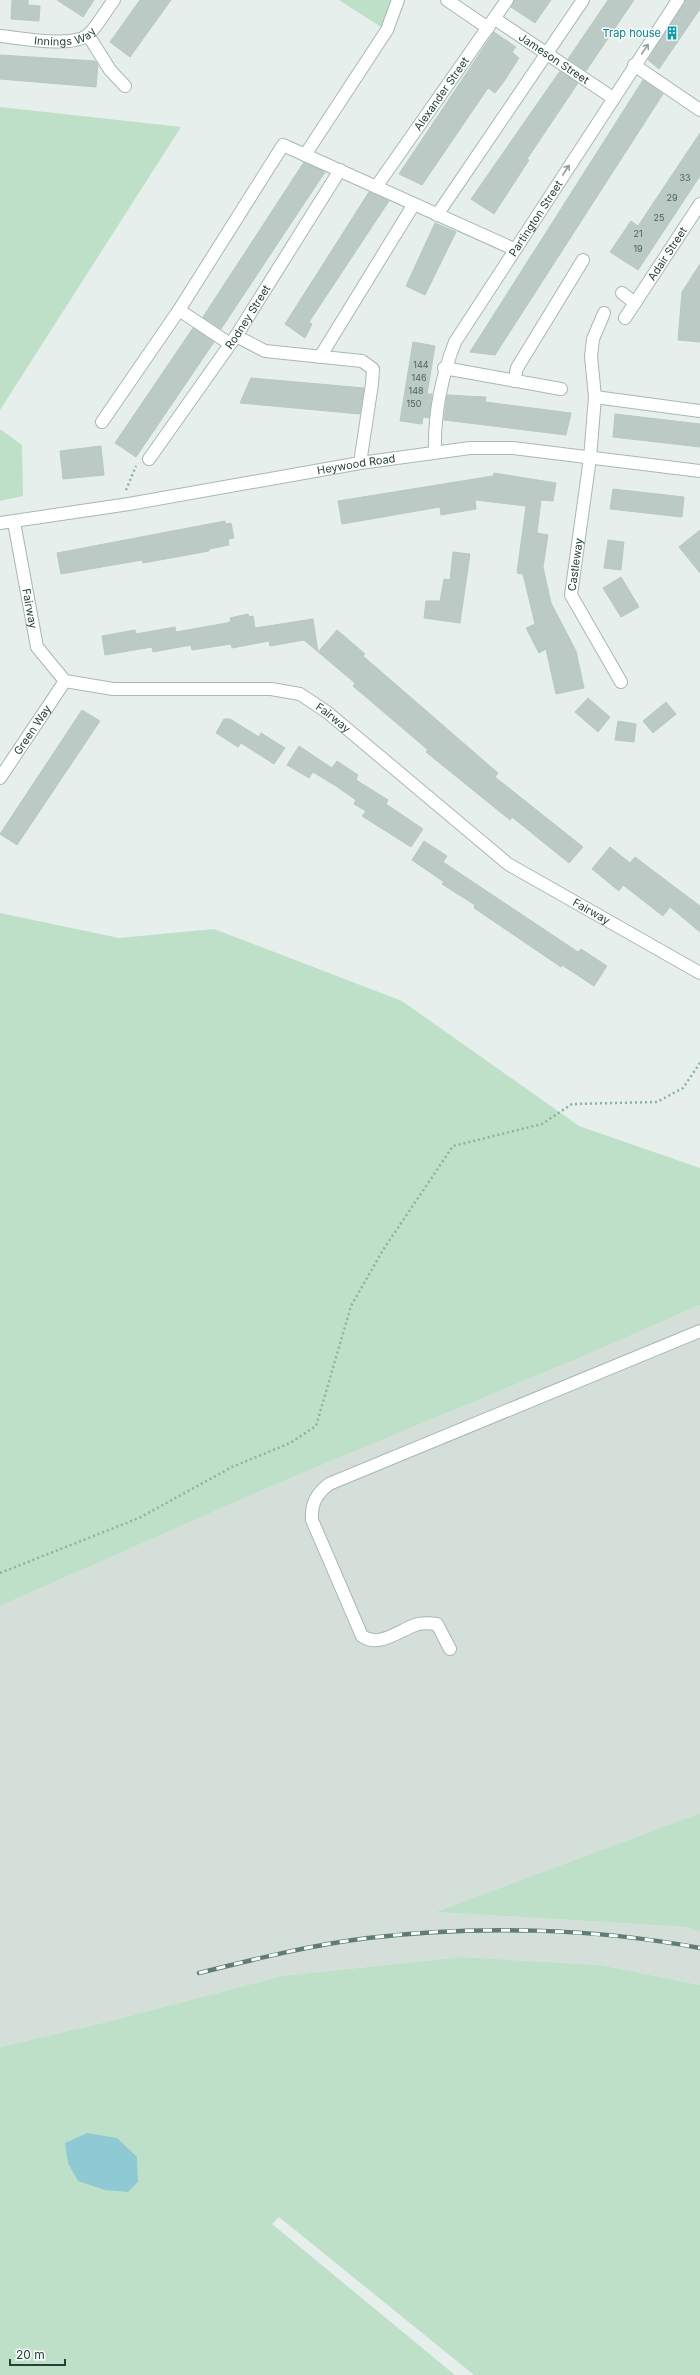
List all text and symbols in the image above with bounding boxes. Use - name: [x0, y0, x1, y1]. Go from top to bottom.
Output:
- street label: Innings Way: [33, 24, 99, 49]
- building icon: Trap house: [664, 25, 680, 41]
- place label: Trap house: [603, 26, 661, 40]
- street label: Jameson Street: [516, 30, 592, 87]
- one-way arrow: [641, 44, 649, 55]
- street label: Alexander Street: [411, 54, 472, 133]
- one-way arrow: [562, 165, 570, 176]
- house number: 33: [679, 172, 691, 183]
- street label: Partington Street: [506, 178, 566, 259]
- house number: 29: [666, 192, 678, 203]
- house number: 25: [654, 212, 664, 223]
- street label: Adair Street: [645, 224, 690, 283]
- house number: 21: [633, 228, 643, 239]
- house number: 19: [633, 243, 643, 254]
- street label: Rodney Street: [222, 282, 273, 352]
- house number: 144: [413, 359, 429, 370]
- house number: 146: [411, 372, 427, 383]
- house number: 148: [408, 385, 424, 396]
- house number: 150: [407, 398, 422, 409]
- street label: Heywood Road: [316, 451, 396, 477]
- street label: Castleway: [565, 537, 586, 592]
- street label: Fairway: [19, 587, 40, 630]
- street label: Fairway: [313, 700, 353, 736]
- street label: Green Way: [11, 702, 54, 757]
- street label: Fairway: [570, 895, 613, 927]
- scale bar: [10, 2341, 65, 2367]
- text: 20 m: [16, 2347, 45, 2362]

